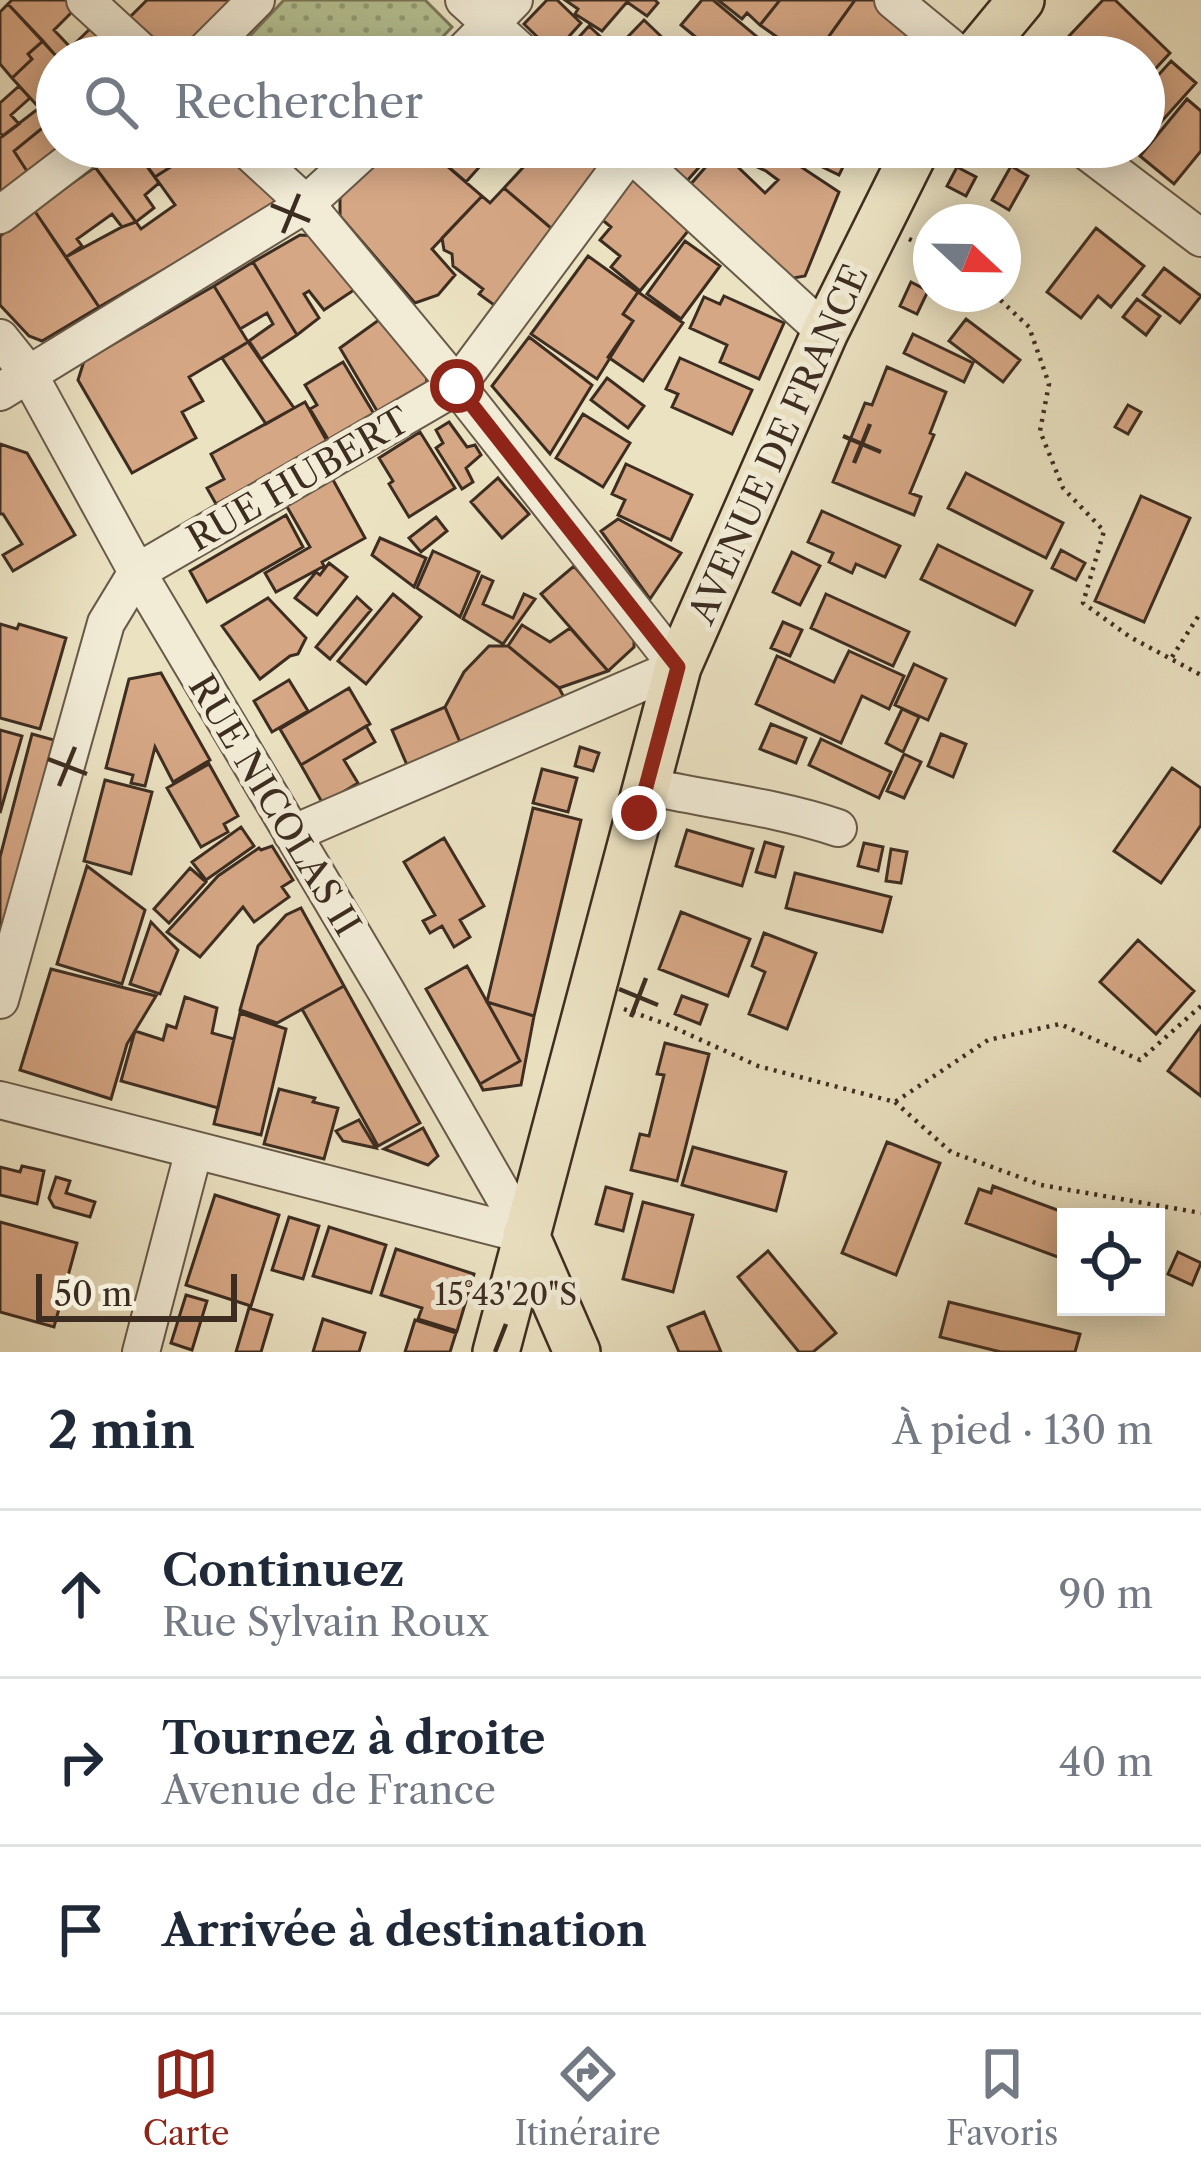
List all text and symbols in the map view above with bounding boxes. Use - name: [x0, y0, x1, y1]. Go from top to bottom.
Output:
- search box: [36, 36, 1165, 168]
- icon: search: [78, 69, 144, 135]
- text: Rechercher: [174, 74, 423, 130]
- north arrow: [913, 204, 1021, 312]
- street label: AVENUE DE FRANCE: [679, 258, 877, 631]
- route start: [430, 359, 484, 413]
- street label: RUE HUBERT: [179, 398, 417, 560]
- street label: RUE NICOLAS II: [180, 666, 370, 944]
- route end: [612, 786, 666, 840]
- map controls: [1057, 1208, 1165, 1316]
- button: locate: [1057, 1208, 1165, 1316]
- scale bar: [36, 1268, 237, 1321]
- text: 50 m: [54, 1274, 132, 1315]
- text: 15°43'20"S: [435, 1276, 577, 1313]
- text: 2 min: [48, 1399, 195, 1461]
- text: À pied · 130 m: [893, 1406, 1153, 1454]
- text: Continuez: [162, 1542, 404, 1598]
- icon: ahead: [48, 1561, 114, 1627]
- text: 90 m: [1059, 1570, 1153, 1618]
- text: Rue Sylvain Roux: [162, 1598, 489, 1646]
- text: Tournez à droite: [162, 1710, 546, 1766]
- icon: right: [48, 1729, 114, 1795]
- text: 40 m: [1059, 1738, 1153, 1786]
- text: Avenue de France: [162, 1766, 496, 1814]
- icon: arrive: [48, 1897, 114, 1963]
- text: Arrivée à destination: [162, 1902, 647, 1958]
- tab: Carte: [143, 2041, 230, 2154]
- tab: Itinéraire: [515, 2041, 661, 2154]
- tab: Favoris: [946, 2041, 1058, 2154]

